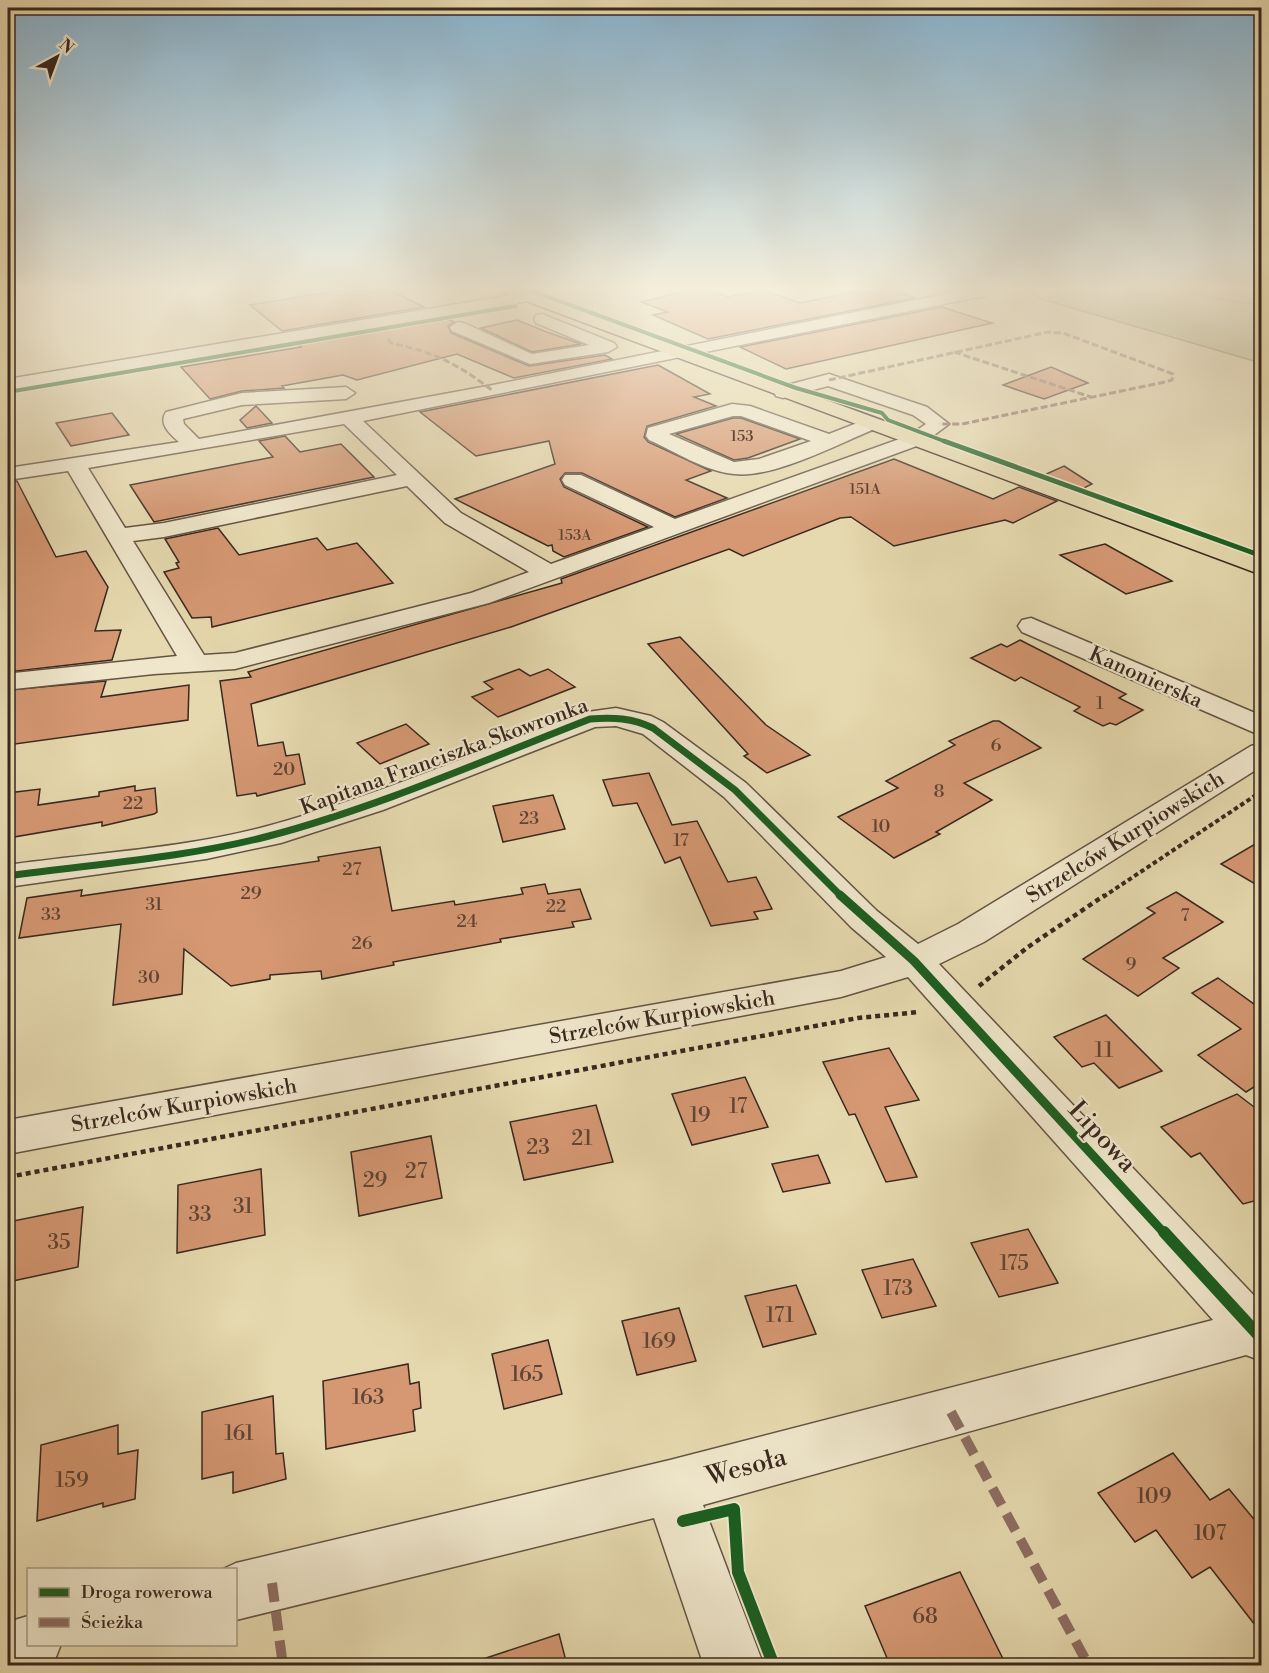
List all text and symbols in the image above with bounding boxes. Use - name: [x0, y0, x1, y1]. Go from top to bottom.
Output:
- north arrow: [27, 27, 87, 87]
- text: N: [55, 35, 78, 58]
- house number: 153: [730, 427, 754, 446]
- house number: 151A: [849, 480, 881, 499]
- house number: 153A: [558, 526, 592, 545]
- street label: Kanonierska: [1085, 641, 1207, 715]
- house number: 1: [1096, 692, 1104, 715]
- street label: Kapitana Franciszka Skowronka: [297, 693, 592, 821]
- house number: 6: [991, 734, 1002, 757]
- house number: 20: [273, 758, 295, 781]
- street label: Strzelców Kurpiowskich: [1022, 766, 1230, 910]
- house number: 8: [933, 780, 945, 803]
- house number: 22: [123, 792, 143, 815]
- house number: 23: [519, 807, 539, 830]
- house number: 10: [871, 815, 891, 838]
- house number: 17: [673, 829, 689, 852]
- house number: 27: [342, 858, 362, 881]
- house number: 29: [240, 882, 262, 905]
- house number: 31: [145, 893, 163, 916]
- house number: 22: [546, 895, 566, 918]
- house number: 33: [41, 903, 61, 926]
- house number: 7: [1180, 904, 1190, 927]
- house number: 24: [456, 910, 478, 933]
- house number: 26: [351, 932, 373, 955]
- house number: 9: [1126, 953, 1137, 976]
- house number: 30: [138, 966, 160, 989]
- street label: Strzelców Kurpiowskich: [547, 985, 778, 1051]
- house number: 11: [1095, 1038, 1113, 1064]
- street label: Strzelców Kurpiowskich: [69, 1073, 300, 1139]
- house number: 17: [729, 1094, 748, 1120]
- street label: Lipowa: [1061, 1094, 1144, 1180]
- house number: 19: [689, 1103, 711, 1129]
- house number: 21: [571, 1126, 593, 1152]
- house number: 23: [526, 1135, 550, 1161]
- house number: 27: [405, 1159, 428, 1185]
- house number: 29: [363, 1168, 387, 1194]
- house number: 31: [233, 1194, 253, 1220]
- house number: 33: [188, 1202, 212, 1228]
- house number: 35: [47, 1230, 71, 1256]
- house number: 175: [999, 1251, 1029, 1277]
- house number: 173: [883, 1276, 913, 1302]
- house number: 171: [766, 1303, 794, 1329]
- house number: 169: [642, 1329, 676, 1355]
- house number: 165: [511, 1362, 543, 1388]
- house number: 163: [352, 1385, 384, 1411]
- house number: 161: [224, 1421, 254, 1447]
- street label: Wesoła: [702, 1441, 791, 1493]
- house number: 159: [55, 1468, 89, 1494]
- house number: 109: [1136, 1484, 1172, 1510]
- house number: 107: [1194, 1521, 1227, 1547]
- legend: [27, 1568, 237, 1646]
- text: Droga rowerowa: [81, 1581, 213, 1604]
- house number: 68: [912, 1604, 938, 1630]
- text: Ścieżka: [81, 1611, 144, 1634]

